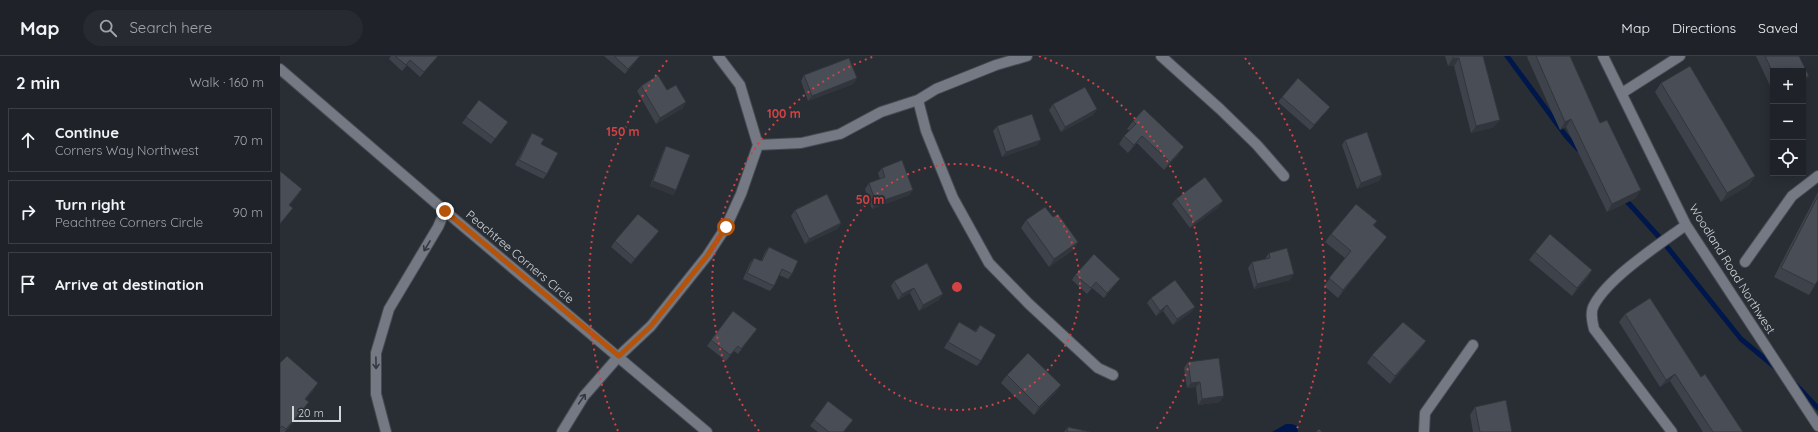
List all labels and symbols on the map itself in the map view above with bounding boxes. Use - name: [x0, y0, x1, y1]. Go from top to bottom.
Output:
- text: 100 m: [767, 106, 801, 121]
- text: 150 m: [606, 124, 640, 139]
- text: 50 m: [856, 192, 884, 207]
- street label: Woodland Road Northwest: [1686, 201, 1779, 337]
- route end: [436, 202, 454, 220]
- street label: Peachtree Corners Circle: [463, 207, 578, 306]
- route start: [717, 218, 735, 236]
- one-way arrow: [423, 240, 431, 252]
- centre of rings: [950, 280, 964, 294]
- one-way arrow: [372, 356, 380, 369]
- one-way arrow: [578, 394, 586, 405]
- scale bar: [292, 404, 341, 423]

